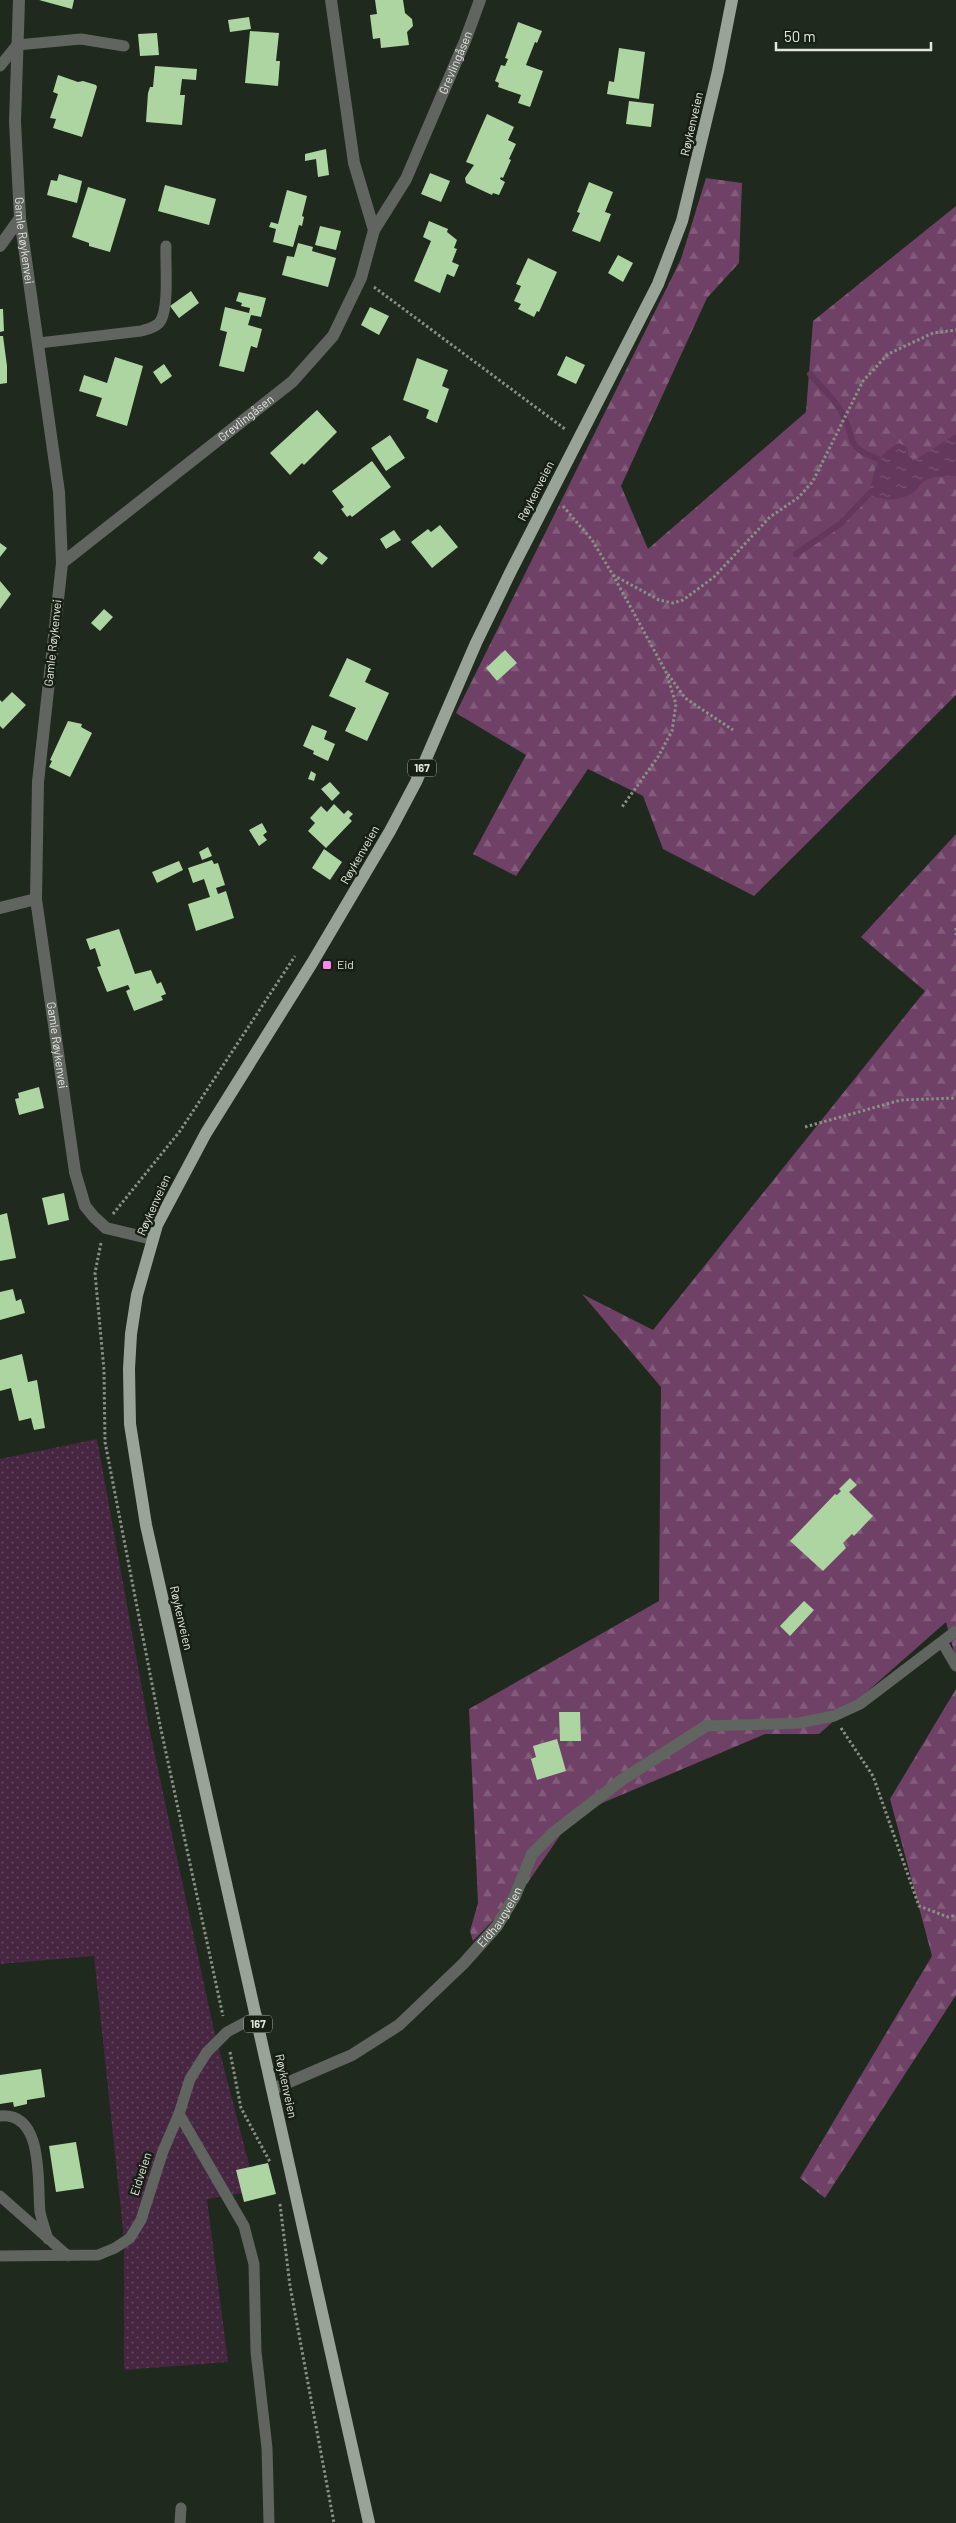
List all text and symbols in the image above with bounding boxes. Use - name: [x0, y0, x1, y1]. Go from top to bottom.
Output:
- scale bar: [776, 20, 931, 52]
- text: 50 m: [784, 27, 816, 45]
- street label: Grevlingåsen: [435, 29, 474, 96]
- street label: Røykenveien: [677, 90, 705, 157]
- street label: Gamle Røykenvei: [13, 197, 37, 285]
- street label: Grevlingåsen: [215, 391, 276, 444]
- street label: Røykenveien: [514, 458, 556, 523]
- street label: Gamle Røykenvei: [40, 599, 64, 687]
- road number: 167: [408, 760, 436, 776]
- street label: Røykenveien: [337, 823, 382, 886]
- place label: Eid: [337, 957, 354, 971]
- marker: Eid: [321, 959, 333, 971]
- street label: Gamle Røykenvei: [45, 1001, 71, 1089]
- street label: Røykenveien: [133, 1172, 173, 1237]
- street label: Røykenveien: [168, 1584, 196, 1651]
- street label: Eidhaugveien: [474, 1885, 524, 1950]
- road number: 167: [244, 2016, 272, 2032]
- street label: Røykenveien: [273, 2052, 301, 2119]
- street label: Eidveien: [126, 2150, 154, 2197]

